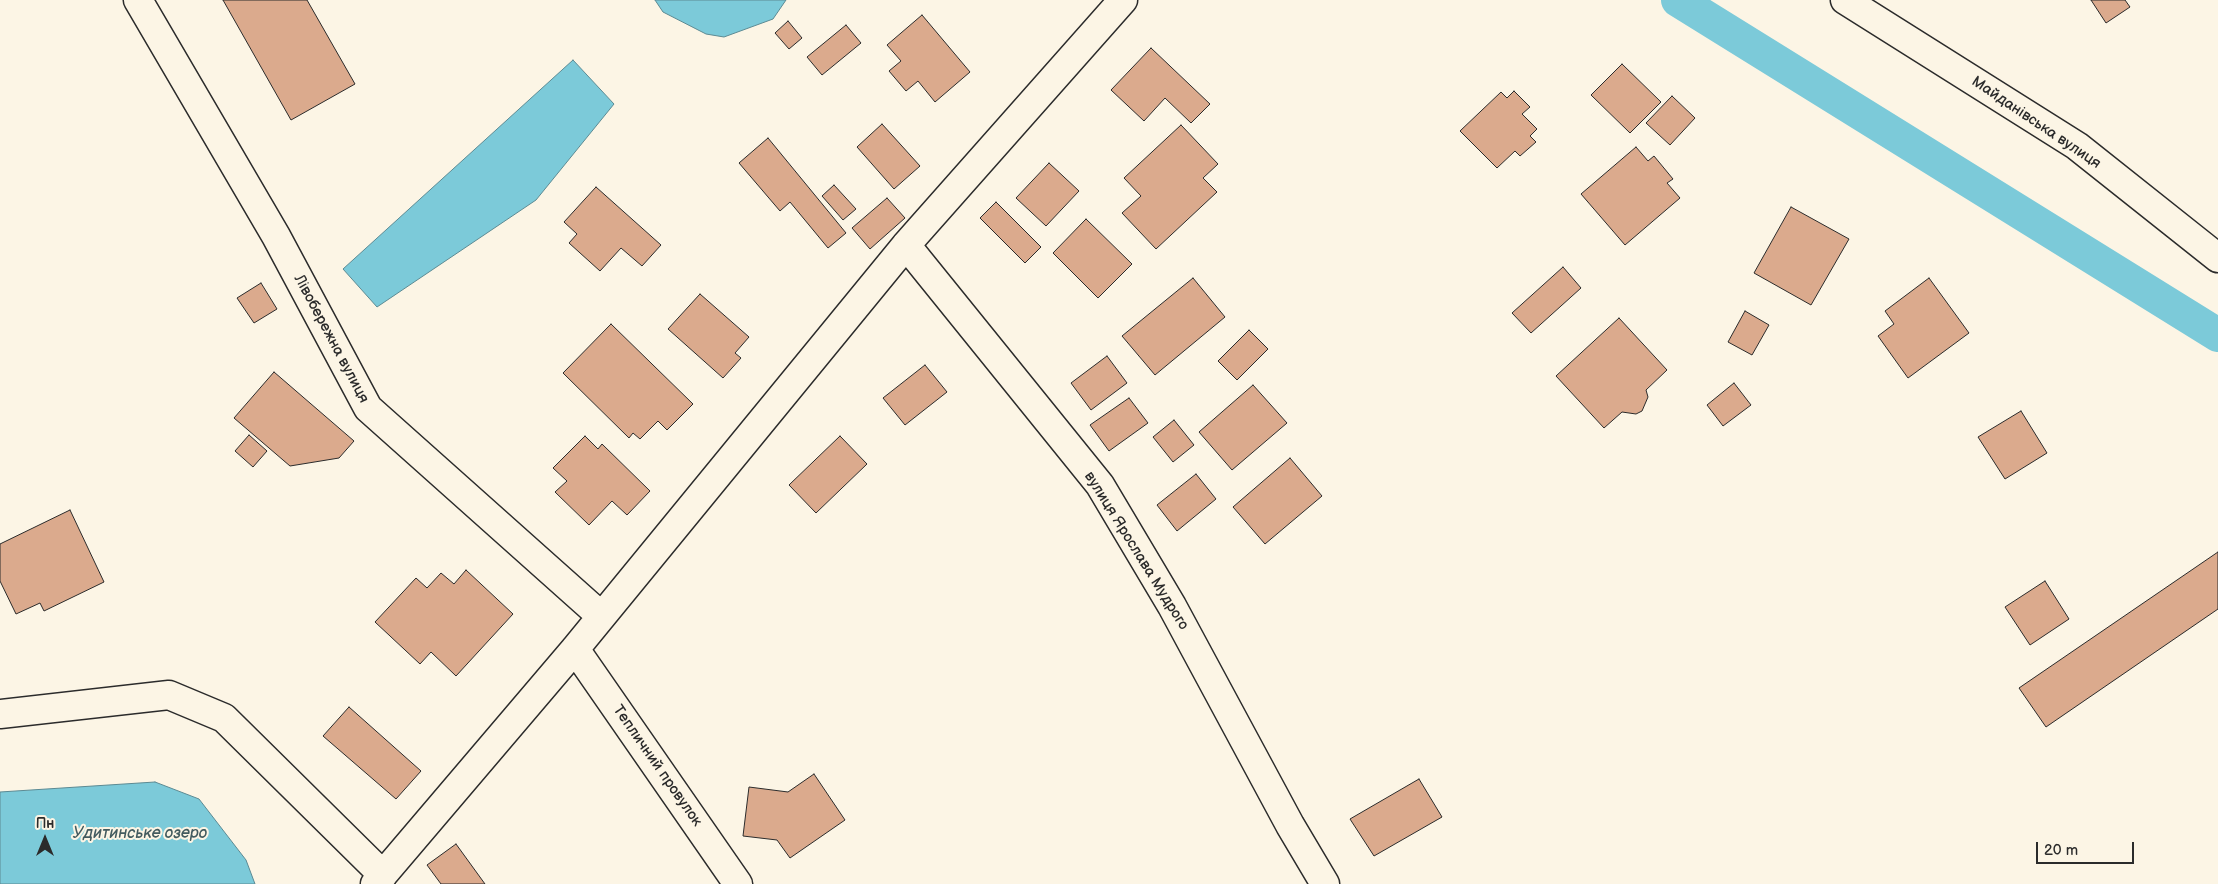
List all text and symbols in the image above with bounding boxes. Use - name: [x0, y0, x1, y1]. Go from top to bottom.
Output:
- street label: Майданівська вулиця: [1968, 73, 2104, 173]
- street label: Лівобережна вулиця: [289, 272, 373, 406]
- street label: вулиця Ярослава Мудрого: [1080, 468, 1192, 634]
- street label: Тепличний провулок: [608, 702, 706, 830]
- north arrow: [20, 814, 70, 864]
- text: Пн: [36, 815, 54, 832]
- water label: Удитинське озеро: [73, 824, 207, 844]
- scale bar: [2038, 832, 2136, 864]
- text: 20 m: [2044, 841, 2078, 860]

